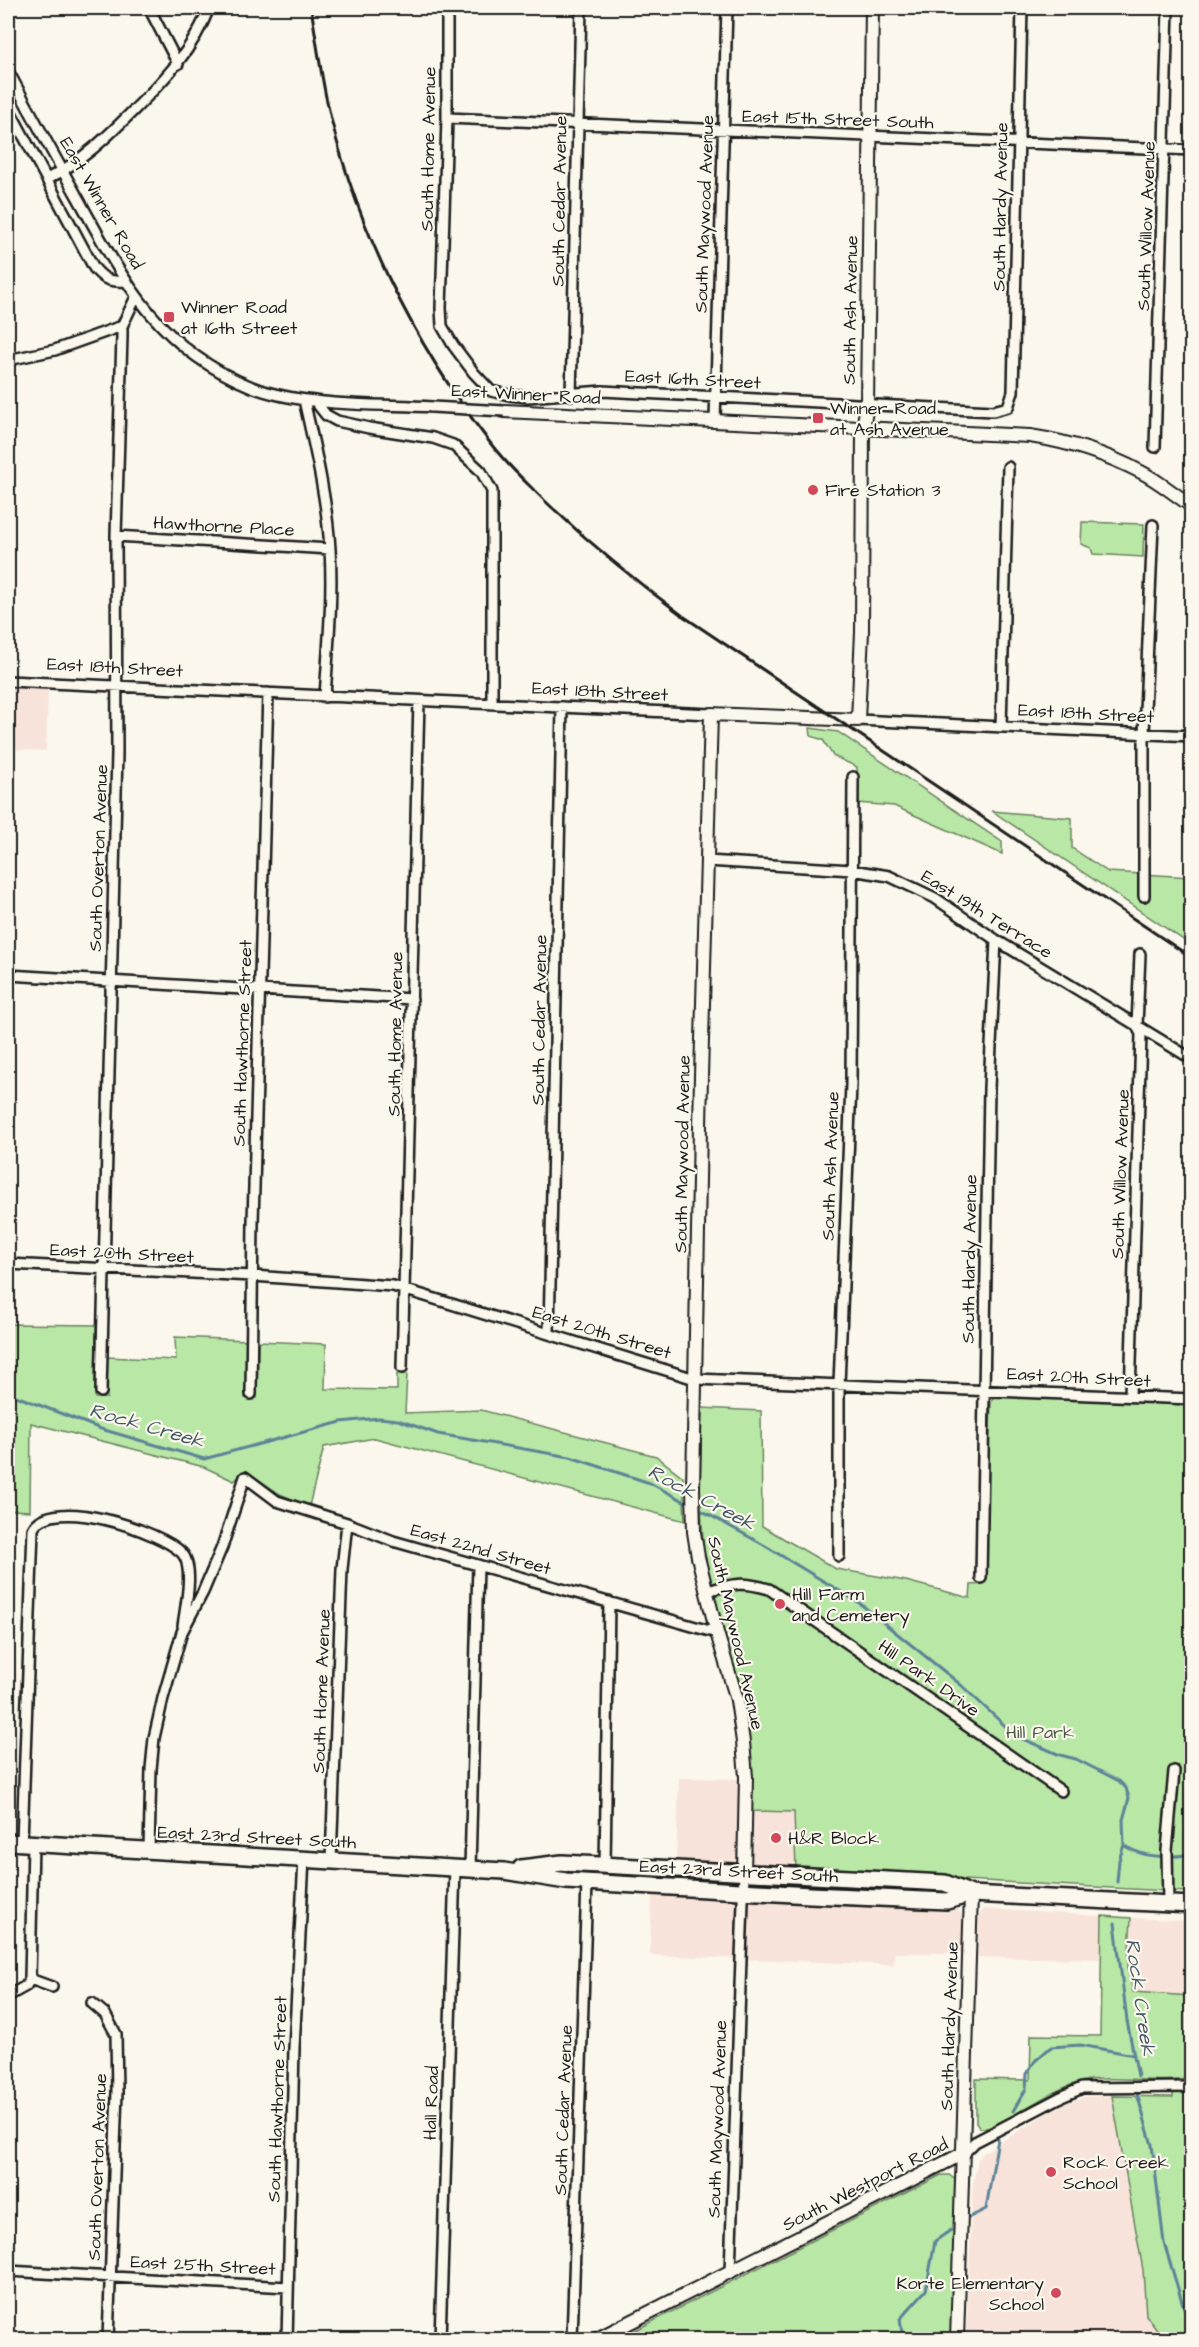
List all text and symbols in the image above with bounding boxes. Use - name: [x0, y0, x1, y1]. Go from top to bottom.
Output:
- street label: South Home Avenue: [415, 66, 442, 232]
- street label: East 15th Street South: [742, 104, 934, 135]
- street label: South Maywood Avenue: [689, 114, 721, 313]
- street label: South Cedar Avenue: [546, 115, 573, 287]
- street label: South Hardy Avenue: [987, 122, 1015, 292]
- street label: East Winner Road: [53, 132, 150, 274]
- street label: South Willow Avenue: [1131, 140, 1162, 311]
- street label: South Ash Avenue: [837, 235, 864, 385]
- place label: Winner Road at 16th Street: [181, 295, 298, 341]
- marker: Winner Road at 16th Street: [162, 310, 176, 324]
- street label: East 16th Street: [624, 363, 762, 396]
- street label: East Winner Road: [451, 378, 601, 411]
- place label: Winner Road at Ash Avenue: [830, 396, 949, 442]
- marker: Winner Road at Ash Avenue: [811, 411, 825, 425]
- place label: Fire Station 3: [825, 478, 941, 503]
- marker: Fire Station 3: [806, 483, 820, 497]
- street label: Hawthorne Place: [153, 510, 295, 543]
- street label: East 18th Street: [46, 651, 184, 684]
- street label: East 18th Street: [531, 675, 669, 708]
- street label: East 18th Street: [1017, 697, 1155, 730]
- street label: South Overton Avenue: [83, 764, 114, 952]
- street label: East 19th Terrace: [916, 864, 1057, 965]
- street label: South Cedar Avenue: [526, 934, 553, 1106]
- street label: South Hawthorne Street: [226, 939, 259, 1147]
- street label: South Home Avenue: [382, 951, 409, 1117]
- street label: South Maywood Avenue: [668, 1055, 698, 1253]
- street label: South Willow Avenue: [1105, 1088, 1136, 1259]
- street label: South Ash Avenue: [815, 1091, 846, 1241]
- street label: South Hardy Avenue: [956, 1174, 984, 1344]
- street label: East 20th Street: [49, 1237, 195, 1270]
- street label: East 20th Street: [529, 1299, 675, 1366]
- street label: East 20th Street: [1006, 1361, 1152, 1394]
- water label: Rock Creek: [86, 1396, 208, 1456]
- water label: Rock Creek: [643, 1458, 761, 1538]
- street label: East 22nd Street: [408, 1517, 555, 1582]
- street label: South Maywood Avenue: [700, 1534, 770, 1733]
- place label: Hill Farm and Cemetery: [792, 1582, 910, 1629]
- marker: Hill Farm and Cemetery: [773, 1597, 787, 1611]
- street label: South Home Avenue: [306, 1608, 337, 1774]
- street label: Hill Park Drive: [873, 1634, 985, 1723]
- park label: Hill Park: [1006, 1720, 1074, 1745]
- street label: East 23rd Street South: [157, 1820, 357, 1855]
- place label: H&R Block: [788, 1826, 879, 1851]
- marker: H&R Block: [769, 1831, 783, 1845]
- street label: East 23rd Street South: [639, 1854, 839, 1889]
- water label: Rock Creek: [1118, 1937, 1162, 2058]
- street label: South Hardy Avenue: [934, 1941, 966, 2111]
- street label: South Hawthorne Street: [261, 1995, 294, 2203]
- street label: South Maywood Avenue: [702, 2019, 734, 2218]
- street label: South Cedar Avenue: [548, 2024, 579, 2196]
- street label: Hall Road: [418, 2065, 445, 2141]
- street label: South Overton Avenue: [82, 2073, 113, 2261]
- street label: South Westport Road: [778, 2132, 952, 2237]
- place label: Rock Creek School: [1063, 2150, 1169, 2196]
- marker: Rock Creek School: [1044, 2165, 1058, 2179]
- street label: East 25th Street: [130, 2249, 277, 2282]
- place label: Korte Elementary School: [897, 2271, 1044, 2317]
- marker: Korte Elementary School: [1049, 2286, 1063, 2300]

